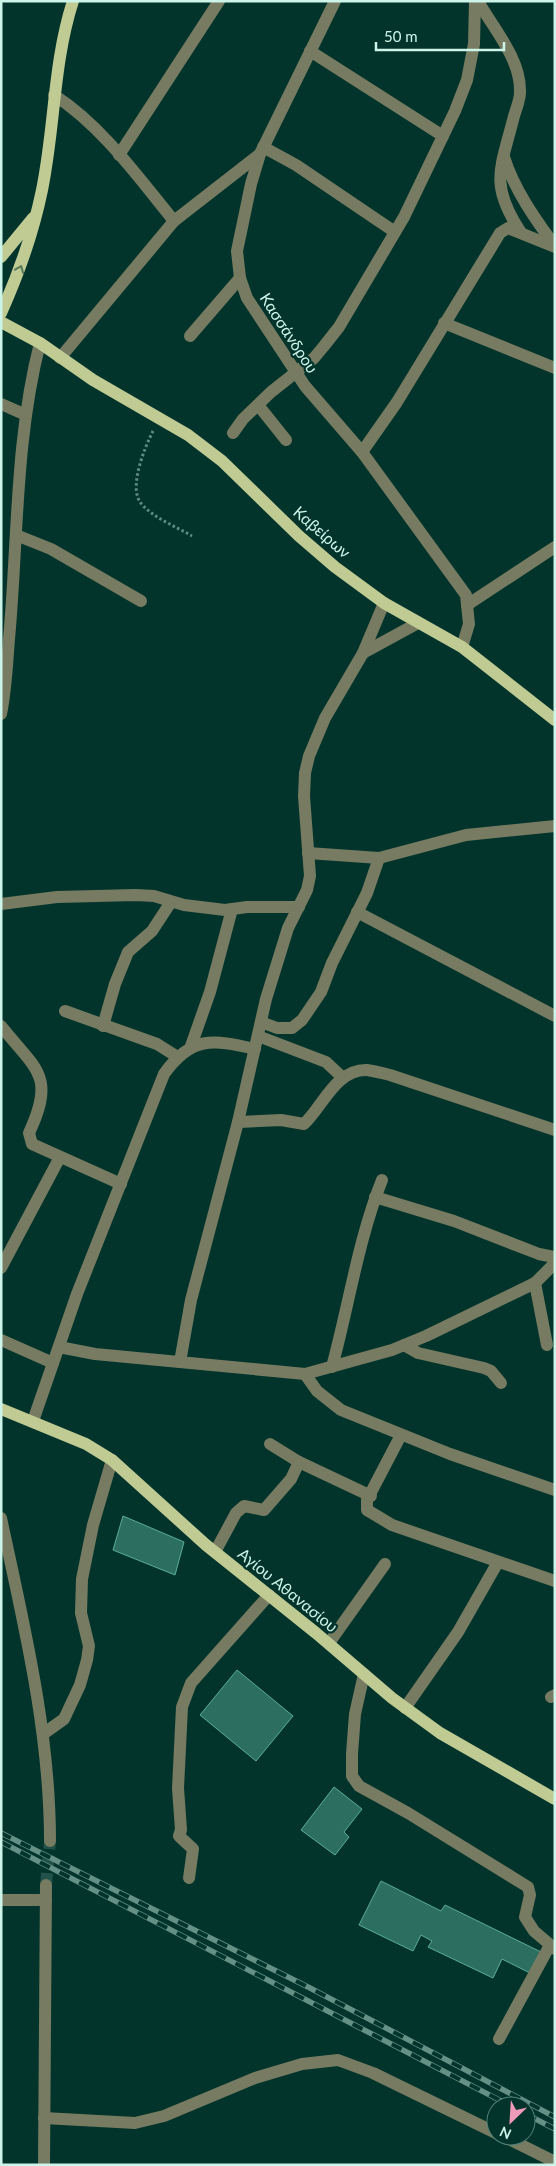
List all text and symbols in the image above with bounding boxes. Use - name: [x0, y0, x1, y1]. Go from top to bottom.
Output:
- scale bar: [376, 20, 504, 52]
- text: 50 m: [384, 27, 418, 45]
- one-way arrow: [15, 265, 25, 273]
- street label: Κασσάνδρου: [256, 289, 322, 376]
- street label: Καβείρων: [290, 502, 355, 562]
- street label: Αγίου Αθανασίου: [235, 1544, 342, 1636]
- north arrow: [486, 2096, 536, 2146]
- text: N: [497, 2123, 514, 2143]

